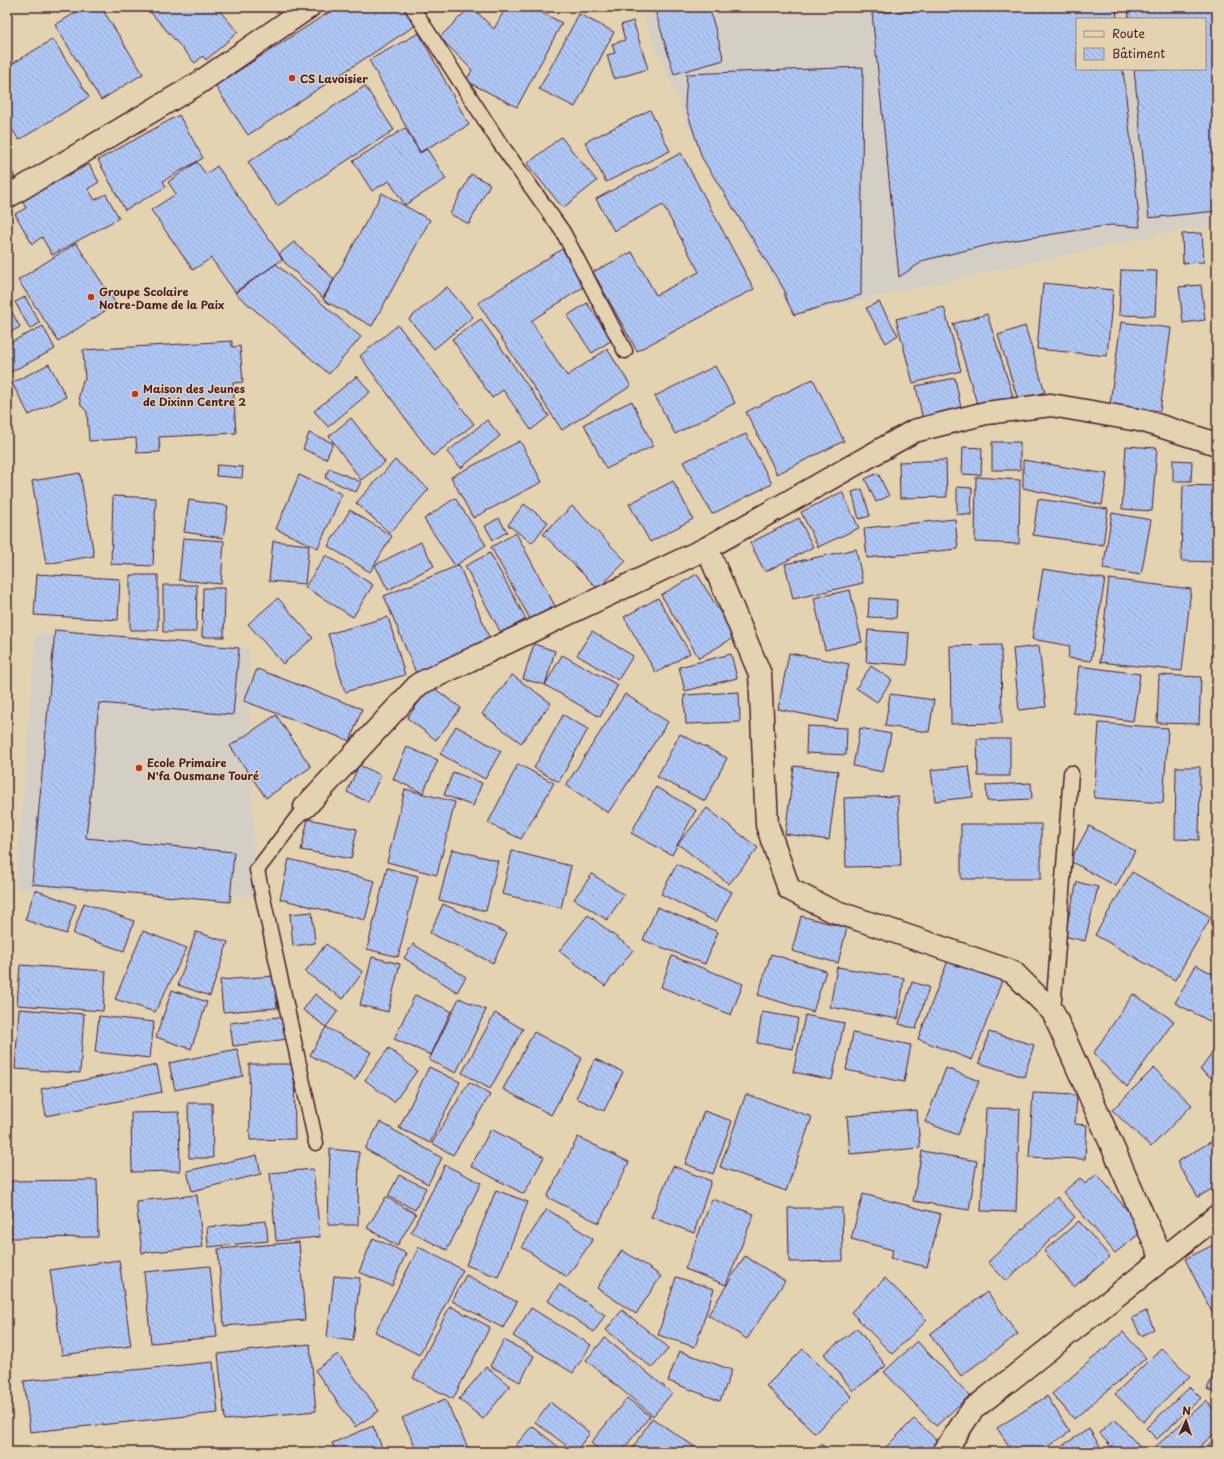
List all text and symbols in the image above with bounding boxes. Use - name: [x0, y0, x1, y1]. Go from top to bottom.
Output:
- legend: [1076, 18, 1206, 70]
- text: Route: [1112, 24, 1145, 42]
- text: Bâtiment: [1112, 44, 1165, 62]
- place label: CS Lavoisier: [300, 70, 368, 87]
- marker: CS Lavoisier: [287, 73, 297, 83]
- place label: Groupe Scolaire Notre-Dame de la Paix: [99, 283, 224, 313]
- marker: Groupe Scolaire Notre-Dame de la Paix: [86, 292, 96, 302]
- place label: Maison des Jeunes de Dixinn Centre 2: [143, 380, 246, 410]
- marker: Maison des Jeunes de Dixinn Centre 2: [130, 389, 140, 399]
- place label: Ecole Primaire N'fa Ousmane Touré: [147, 754, 259, 784]
- marker: Ecole Primaire N'fa Ousmane Touré: [134, 763, 144, 773]
- north arrow: [1166, 1401, 1206, 1441]
- text: N: [1182, 1402, 1192, 1419]

